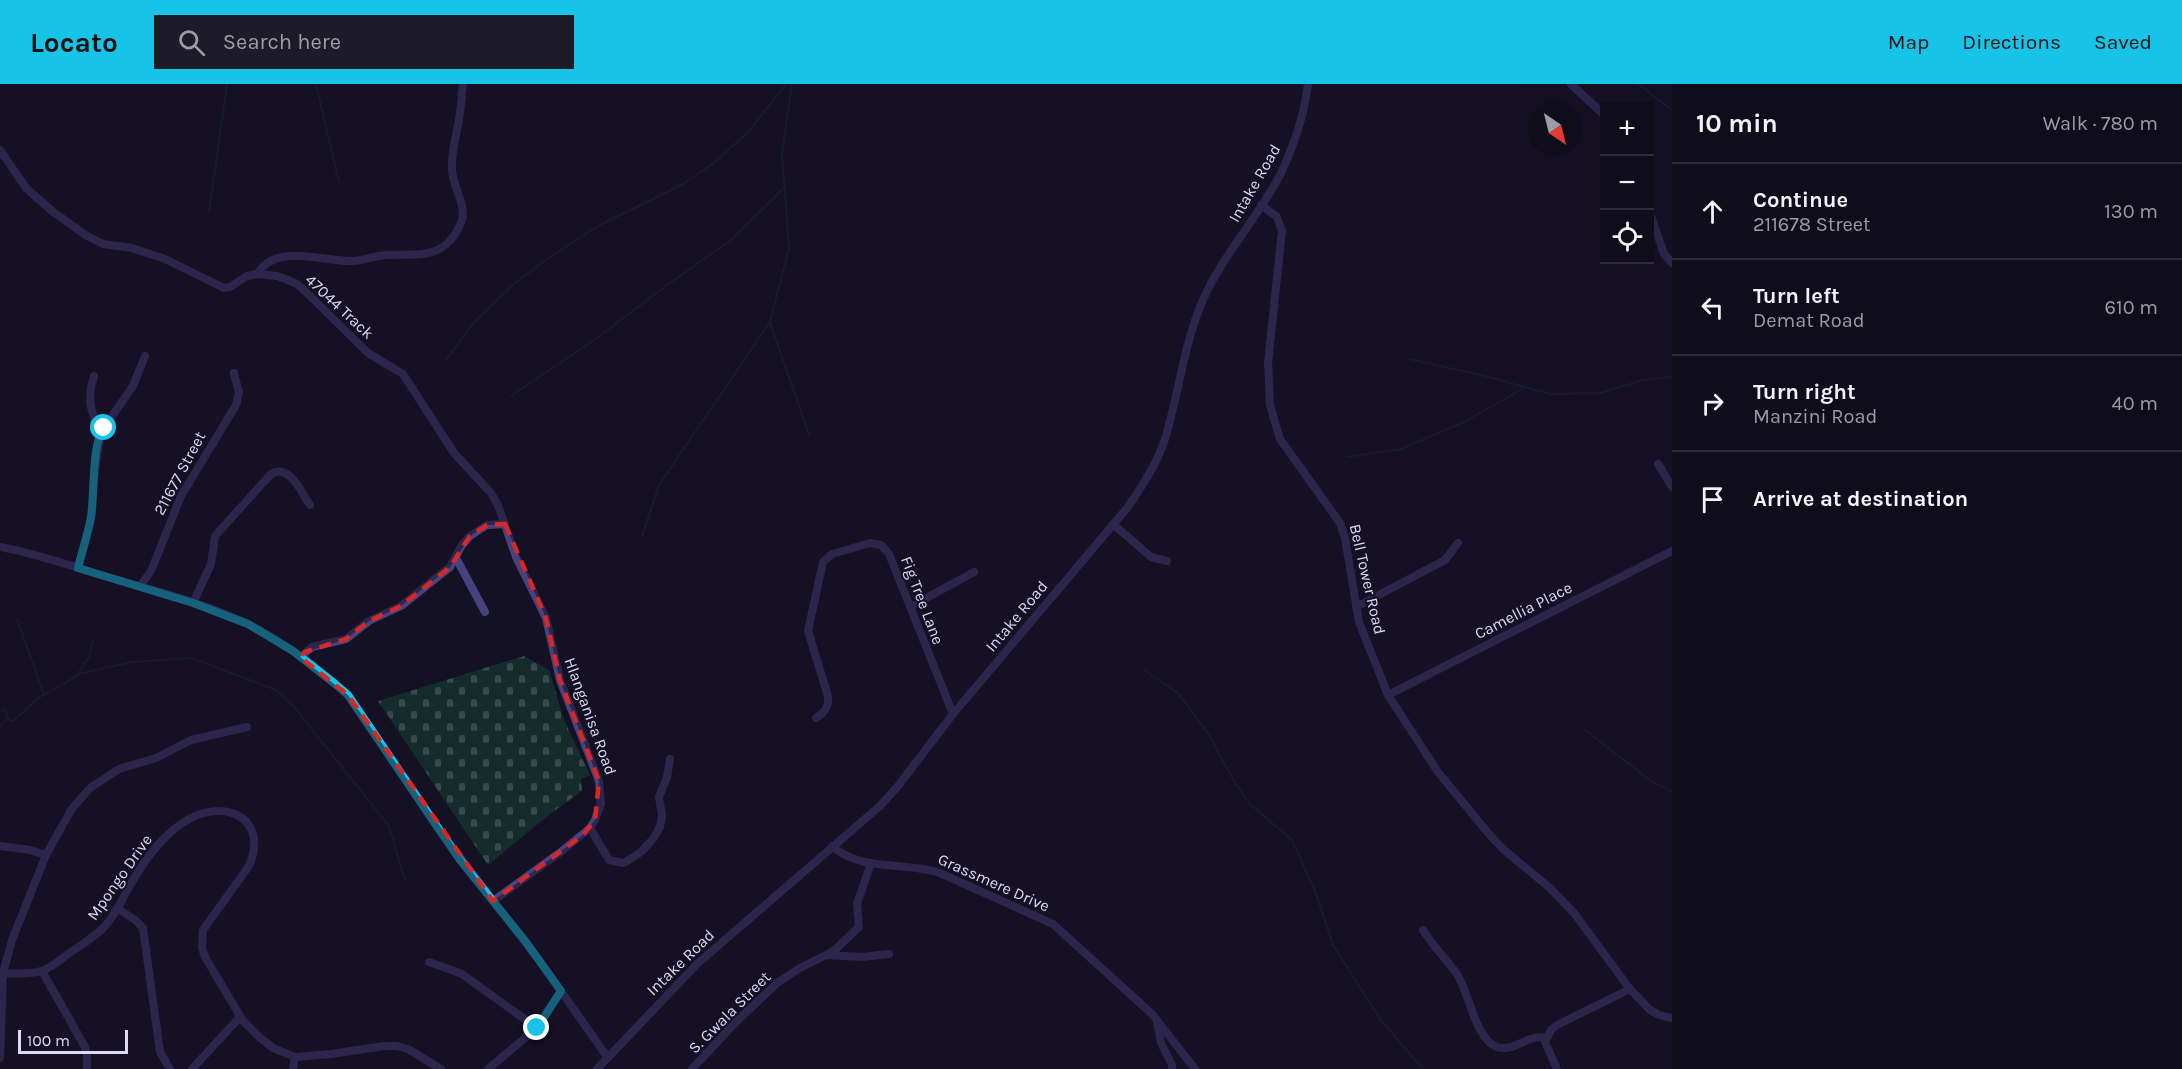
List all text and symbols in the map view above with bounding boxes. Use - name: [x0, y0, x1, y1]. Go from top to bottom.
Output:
- search box: [154, 15, 574, 69]
- text: Locato: [30, 26, 118, 59]
- icon: search: [175, 26, 208, 59]
- text: Search here: [223, 29, 341, 55]
- text: Map: [1888, 30, 1929, 54]
- text: Directions: [1962, 30, 2061, 54]
- text: Saved: [2094, 30, 2152, 54]
- north arrow: [1528, 102, 1582, 156]
- map controls: [1600, 102, 1654, 264]
- button: +: [1600, 102, 1654, 156]
- text: 10 min: [1696, 108, 1778, 139]
- text: Walk · 780 m: [2043, 112, 2158, 135]
- street label: Intake Road: [1224, 141, 1284, 226]
- button: −: [1600, 156, 1654, 210]
- text: Continue: [1753, 187, 1848, 213]
- icon: ahead: [1696, 195, 1729, 228]
- text: 130 m: [2104, 200, 2158, 223]
- button: locate: [1600, 210, 1654, 264]
- text: 211678 Street: [1753, 213, 1871, 236]
- street label: 47044 Track: [302, 270, 378, 343]
- text: Turn left: [1753, 283, 1840, 309]
- icon: left: [1696, 291, 1729, 324]
- text: 610 m: [2105, 296, 2158, 319]
- text: Demat Road: [1753, 309, 1865, 332]
- text: Turn right: [1753, 379, 1856, 405]
- icon: right: [1696, 387, 1729, 420]
- text: 40 m: [2112, 392, 2158, 415]
- text: Manzini Road: [1753, 405, 1877, 428]
- route start: [90, 414, 116, 440]
- street label: 211677 Street: [150, 428, 209, 518]
- icon: arrive: [1696, 483, 1729, 516]
- text: Arrive at destination: [1753, 486, 1968, 512]
- street label: Bell Tower Road: [1346, 522, 1389, 636]
- street label: Fig Tree Lane: [897, 553, 948, 647]
- street label: Intake Road: [981, 577, 1052, 656]
- street label: Camellia Place: [1471, 578, 1575, 643]
- street label: Hlanganisa Road: [560, 655, 621, 778]
- street label: Mpongo Drive: [83, 831, 156, 924]
- street label: Grassmere Drive: [935, 849, 1053, 916]
- street label: Intake Road: [643, 925, 718, 999]
- street label: S. Gwala Street: [684, 967, 774, 1057]
- route end: [523, 1014, 549, 1040]
- scale bar: [18, 1027, 128, 1054]
- text: 100 m: [27, 1031, 70, 1050]

